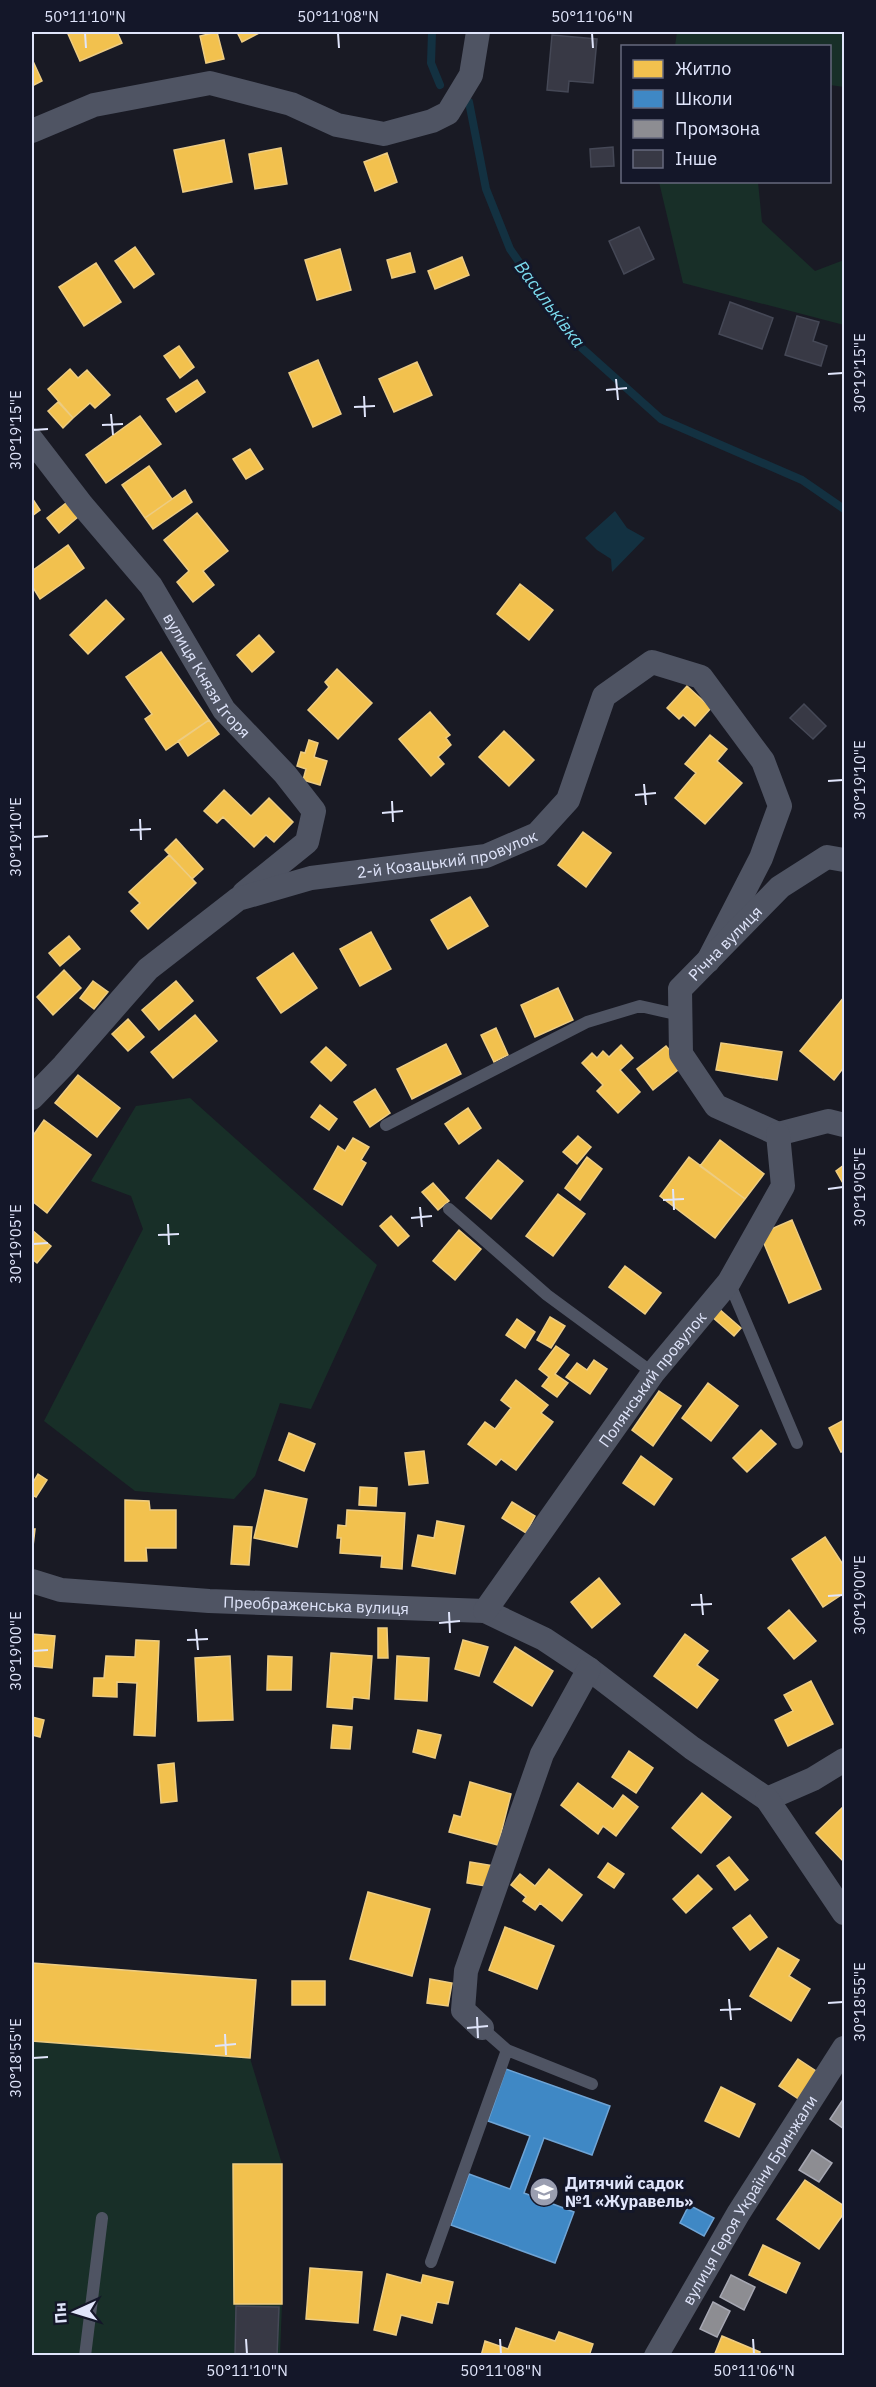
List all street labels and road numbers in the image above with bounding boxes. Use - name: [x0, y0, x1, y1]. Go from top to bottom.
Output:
- street label: вулиця Князя Ігоря: [159, 609, 255, 742]
- street label: 2-й Козацький провулок: [355, 825, 540, 882]
- street label: Річна вулиця: [684, 901, 766, 985]
- street label: Полянський провулок: [594, 1307, 710, 1451]
- street label: Преображенська вулиця: [223, 1592, 409, 1618]
- street label: вулиця Героя України Бринжали: [678, 2091, 821, 2308]

